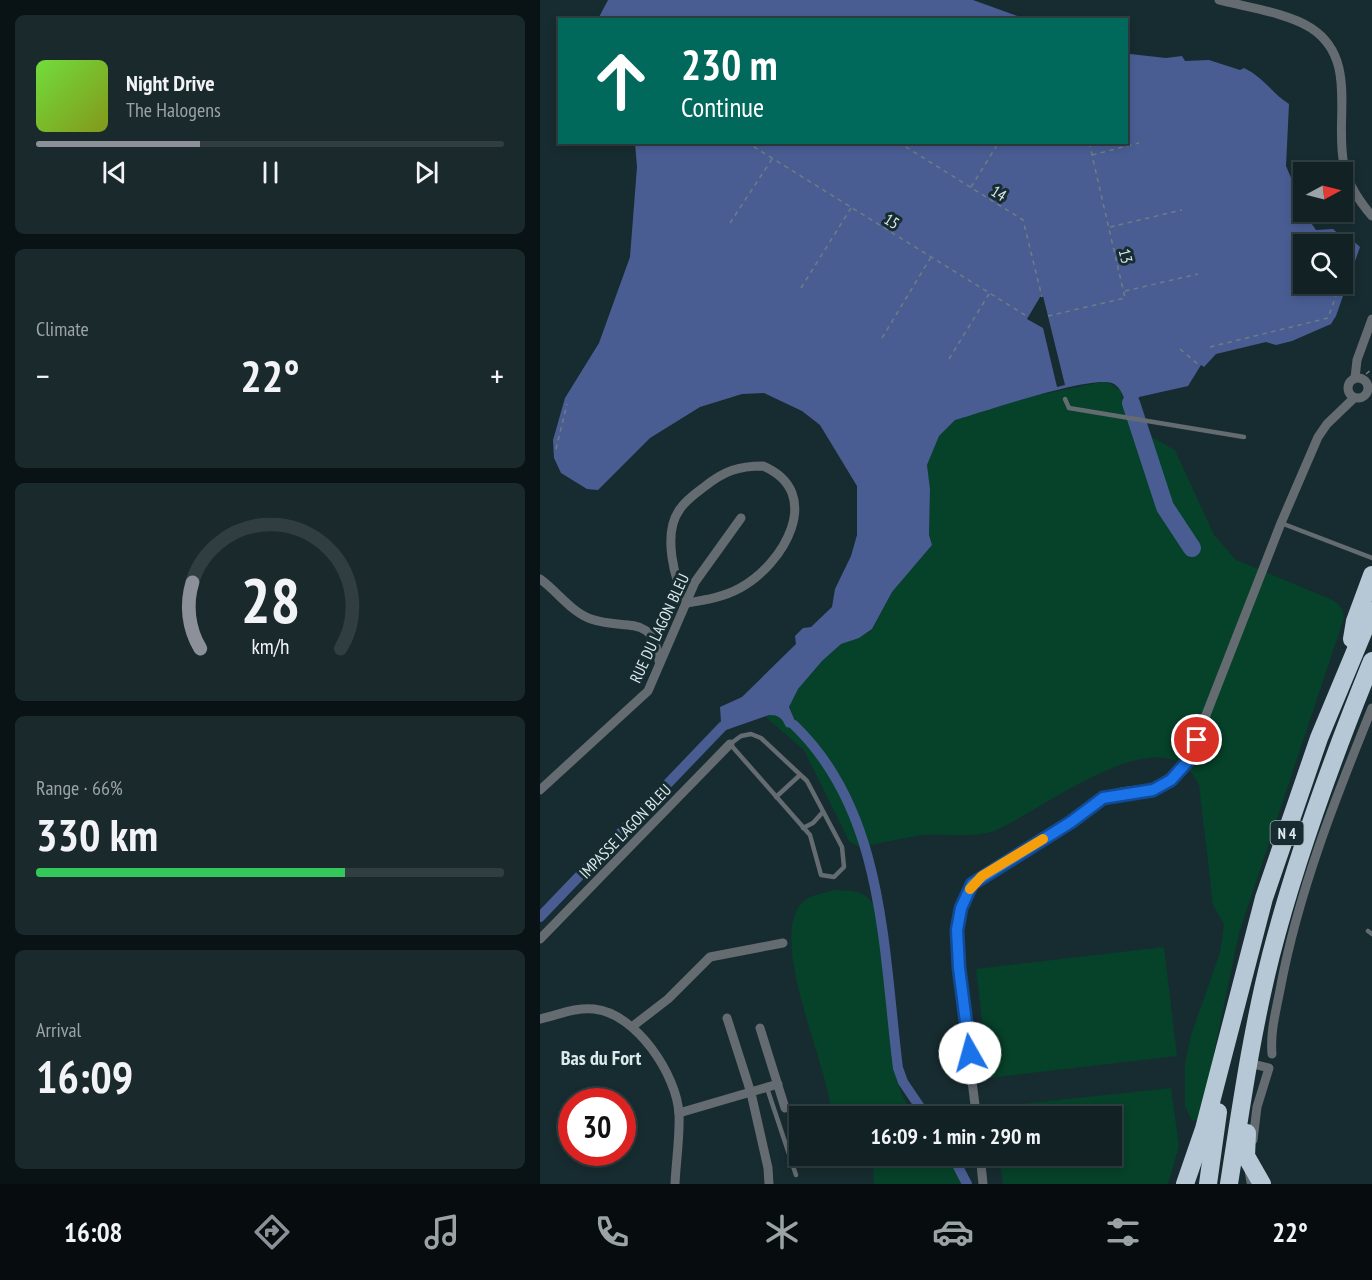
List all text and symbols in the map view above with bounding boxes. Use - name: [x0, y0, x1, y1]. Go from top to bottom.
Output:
- text: 230 m: [681, 37, 778, 92]
- icon: ahead: [582, 42, 660, 120]
- text: Night Drive: [126, 69, 215, 97]
- text: Continue: [681, 90, 764, 124]
- text: The Halogens: [126, 97, 221, 123]
- icon: previous: [98, 156, 131, 189]
- icon: pause: [254, 156, 287, 189]
- icon: next: [410, 156, 443, 189]
- north arrow: [1293, 162, 1353, 222]
- map controls: [1293, 162, 1353, 294]
- street label: 14: [988, 181, 1010, 205]
- street label: 15: [881, 209, 903, 233]
- button: search: [1293, 234, 1353, 294]
- street label: 13: [1115, 247, 1137, 265]
- text: Climate: [36, 316, 89, 342]
- text: 22°: [240, 346, 300, 404]
- text: −: [36, 354, 50, 397]
- text: +: [490, 354, 504, 397]
- text: 28: [240, 559, 300, 640]
- street label: RUE DU LAGON BLEU: [625, 570, 693, 686]
- text: km/h: [251, 632, 289, 660]
- pin: [1171, 714, 1222, 765]
- icon: arrive: [1180, 723, 1213, 756]
- text: Range · 66%: [36, 775, 123, 801]
- street label: IMPASSE LAGON BLEU: [575, 780, 675, 882]
- text: 330 km: [36, 805, 158, 863]
- road number: N 4: [1270, 821, 1304, 845]
- text: Arrival: [36, 1017, 81, 1043]
- position arrow: [938, 1021, 1002, 1085]
- district label: Bas du Fort: [561, 1045, 641, 1071]
- text: 16:09: [36, 1047, 133, 1105]
- speed limit sign: 30: [558, 1088, 636, 1166]
- text: 16:09 · 1 min · 290 m: [870, 1122, 1041, 1150]
- icon: directions: [251, 1211, 293, 1253]
- icon: music: [421, 1211, 463, 1253]
- icon: phone: [591, 1211, 633, 1253]
- icon: climate: [761, 1211, 803, 1253]
- icon: car: [932, 1211, 974, 1253]
- icon: filters: [1102, 1211, 1144, 1253]
- text: 16:08: [64, 1215, 123, 1249]
- text: 22°: [1272, 1215, 1308, 1249]

